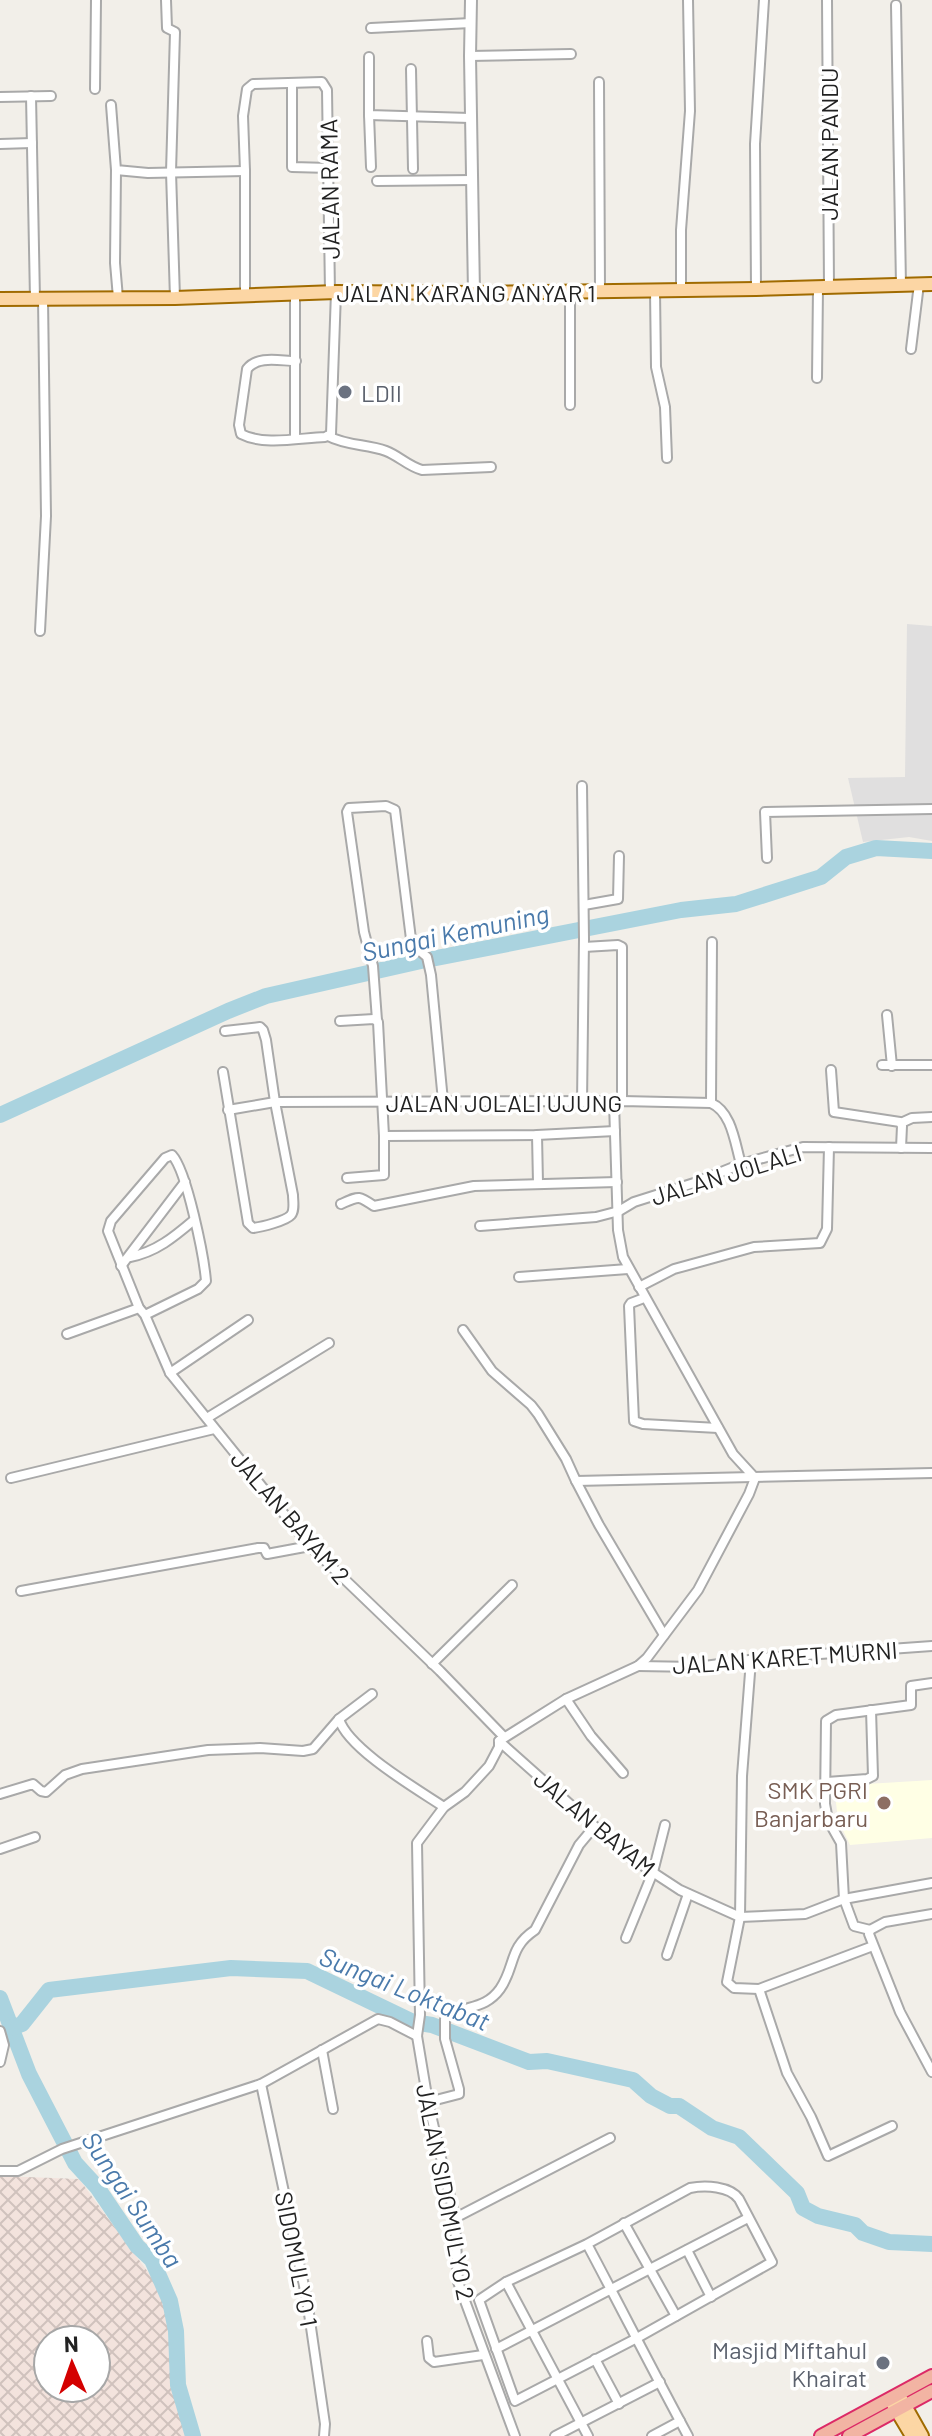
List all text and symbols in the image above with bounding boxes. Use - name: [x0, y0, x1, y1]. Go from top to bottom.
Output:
- street label: JALAN PANDU: [814, 68, 843, 220]
- street label: JALAN RAMA: [313, 119, 345, 259]
- street label: JALAN KARANG ANYAR 1: [336, 278, 596, 307]
- place label: LDII: [361, 378, 402, 407]
- marker: LDII: [336, 383, 354, 401]
- water label: Sungai Kemuning: [359, 897, 551, 967]
- street label: JALAN JOLALI UJUNG: [386, 1088, 622, 1117]
- street label: JALAN JOLALI: [647, 1137, 805, 1211]
- street label: JALAN BAYAM 2: [225, 1445, 357, 1589]
- street label: JALAN KARET MURNI: [671, 1635, 899, 1679]
- street label: JALAN BAYAM: [529, 1764, 661, 1882]
- place label: SMK PGRI Banjarbaru: [754, 1775, 868, 1832]
- marker: SMK PGRI Banjarbaru: [875, 1794, 893, 1812]
- water label: Sungai Loktabat: [315, 1940, 495, 2036]
- street label: JALAN SIDOMULYO 2: [411, 2081, 481, 2303]
- water label: Sungai Sumba: [76, 2125, 190, 2273]
- street label: SIDOMULYO 1: [270, 2189, 324, 2329]
- north arrow: [32, 2324, 112, 2404]
- text: N: [63, 2330, 79, 2356]
- place label: Masjid Miftahul Khairat: [712, 2335, 867, 2392]
- marker: Masjid Miftahul Khairat: [874, 2354, 892, 2372]

